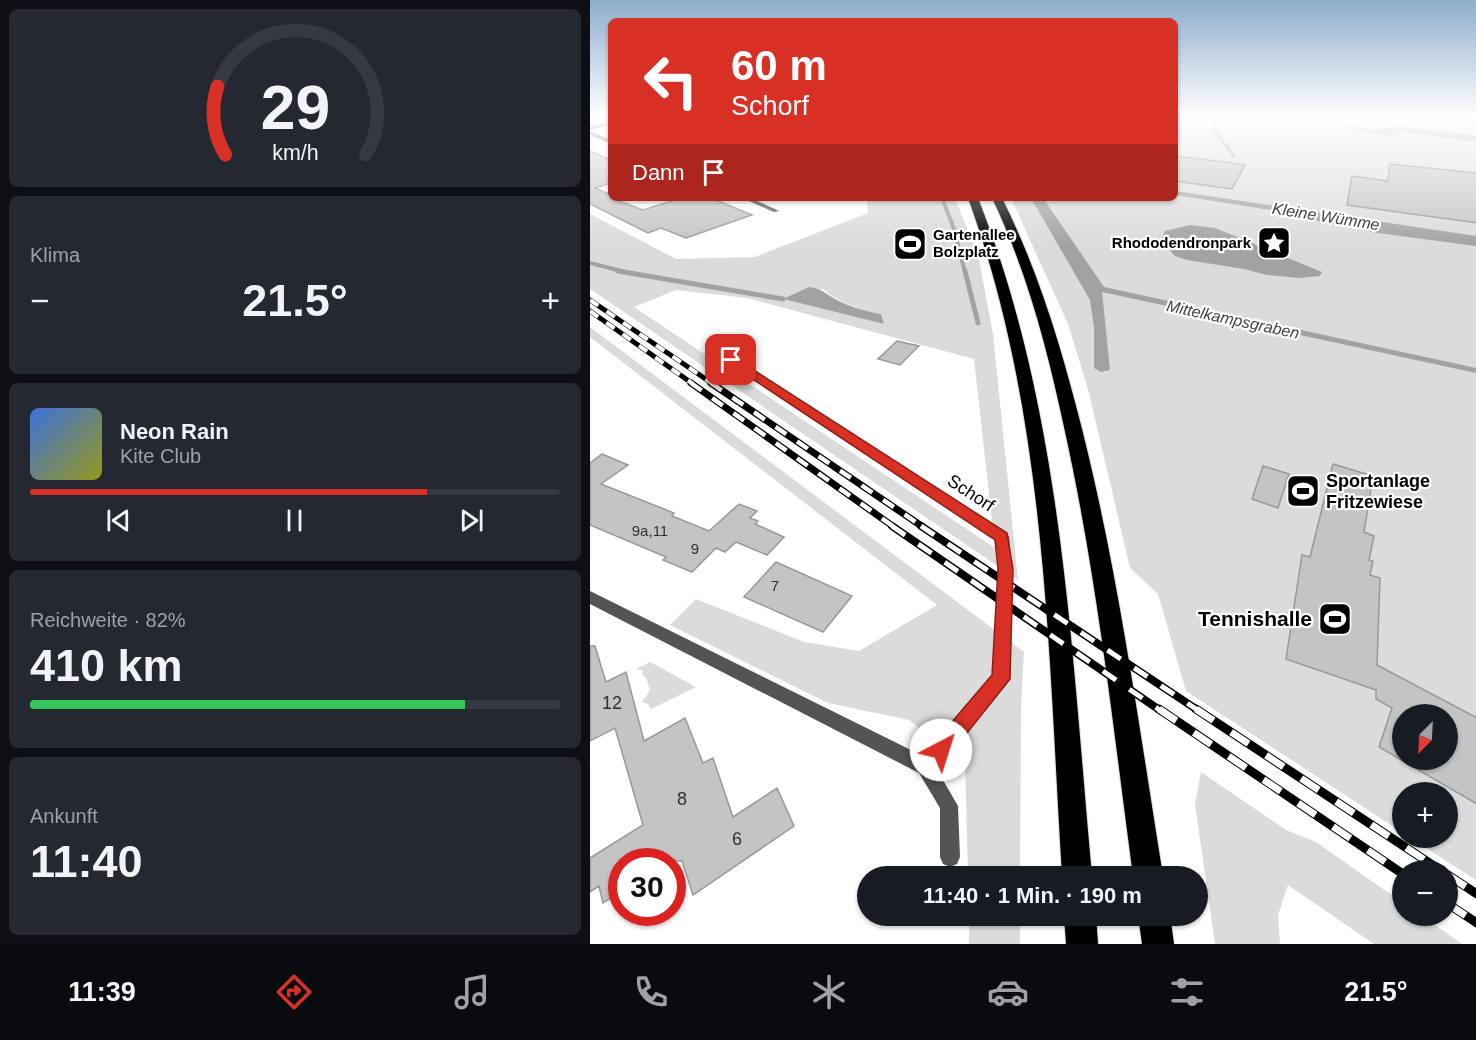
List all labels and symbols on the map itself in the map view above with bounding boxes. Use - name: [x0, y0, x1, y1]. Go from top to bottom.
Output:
- water label: Kleine Wümme: [1271, 200, 1381, 233]
- place icon: Rhododendronpark: [1256, 225, 1292, 261]
- sports icon: Gartenallee Bolzplatz: [892, 226, 928, 262]
- place label: Gartenallee Bolzplatz: [933, 226, 1015, 260]
- place label: Rhododendronpark: [1112, 234, 1252, 251]
- water label: Mittelkampsgraben: [1165, 297, 1301, 342]
- pin: [705, 334, 756, 385]
- street label: Schorf: [944, 470, 999, 516]
- place label: Sportanlage Fritzewiese: [1326, 471, 1430, 512]
- sports icon: Sportanlage Fritzewiese: [1285, 473, 1321, 509]
- house number: 9a,11: [632, 522, 668, 539]
- house number: 9: [691, 540, 699, 557]
- house number: 7: [771, 577, 779, 594]
- sports icon: Tennishalle: [1317, 601, 1353, 637]
- place label: Tennishalle: [1198, 607, 1312, 630]
- house number: 12: [602, 693, 622, 713]
- north arrow: [1392, 704, 1458, 770]
- position arrow: [909, 718, 973, 782]
- house number: 8: [677, 789, 687, 809]
- house number: 6: [732, 829, 742, 849]
- speed limit sign: 30: [608, 848, 686, 926]

